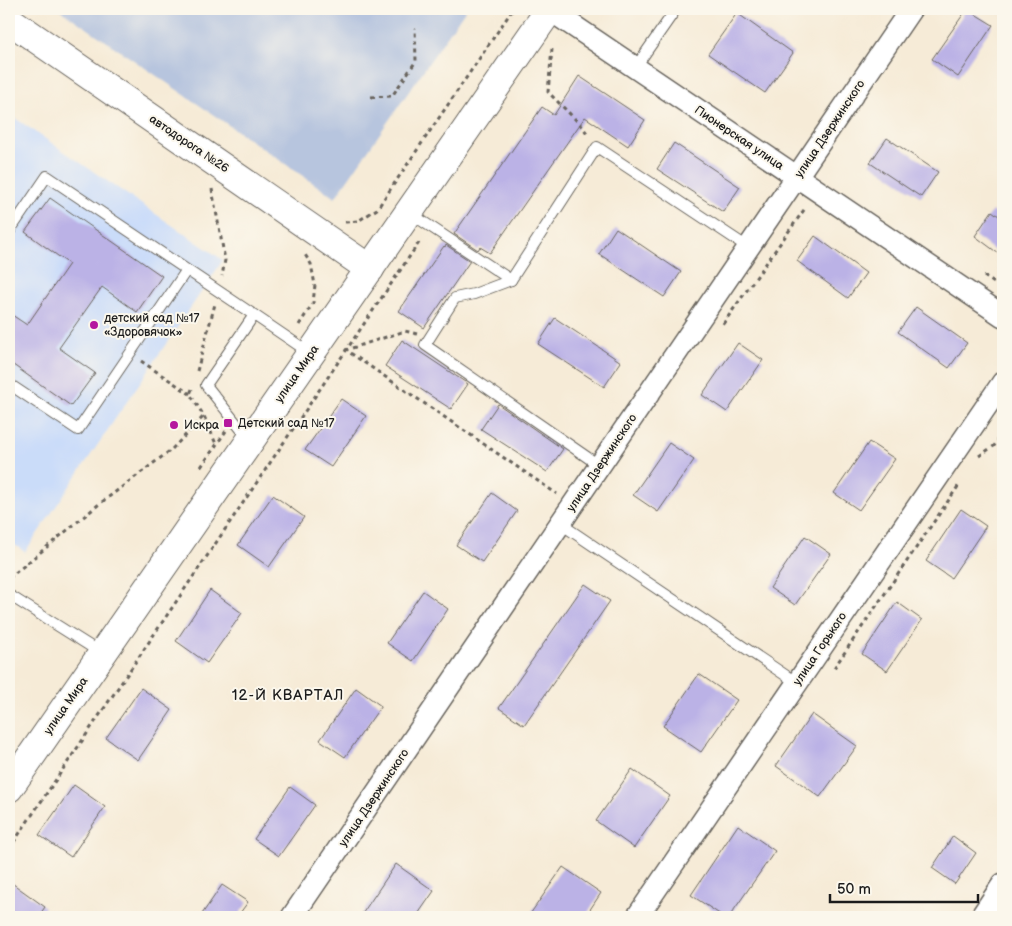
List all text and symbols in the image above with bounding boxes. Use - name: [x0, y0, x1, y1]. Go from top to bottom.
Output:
- street label: улица Дзержинского: [792, 77, 868, 181]
- street label: Пионерская улица: [692, 103, 786, 173]
- street label: автодорога №26: [146, 112, 232, 176]
- place label: детский сад №17 «Здоровячок»: [104, 311, 199, 340]
- marker: детский сад №17 «Здоровячок»: [88, 319, 100, 331]
- street label: улица Мира: [272, 342, 322, 406]
- street label: улица Дзержинского: [564, 411, 640, 515]
- place label: Детский сад №17: [238, 416, 335, 431]
- marker: Детский сад №17: [222, 417, 234, 429]
- place label: Искра: [184, 418, 219, 433]
- marker: Искра: [168, 419, 180, 431]
- street label: улица Горького: [790, 610, 850, 688]
- street label: улица Мира: [41, 674, 91, 738]
- district label: 12-Й КВАРТАЛ: [232, 686, 344, 705]
- street label: улица Дзержинского: [336, 746, 412, 850]
- scale bar: [830, 871, 977, 903]
- text: 50 m: [837, 880, 871, 899]

